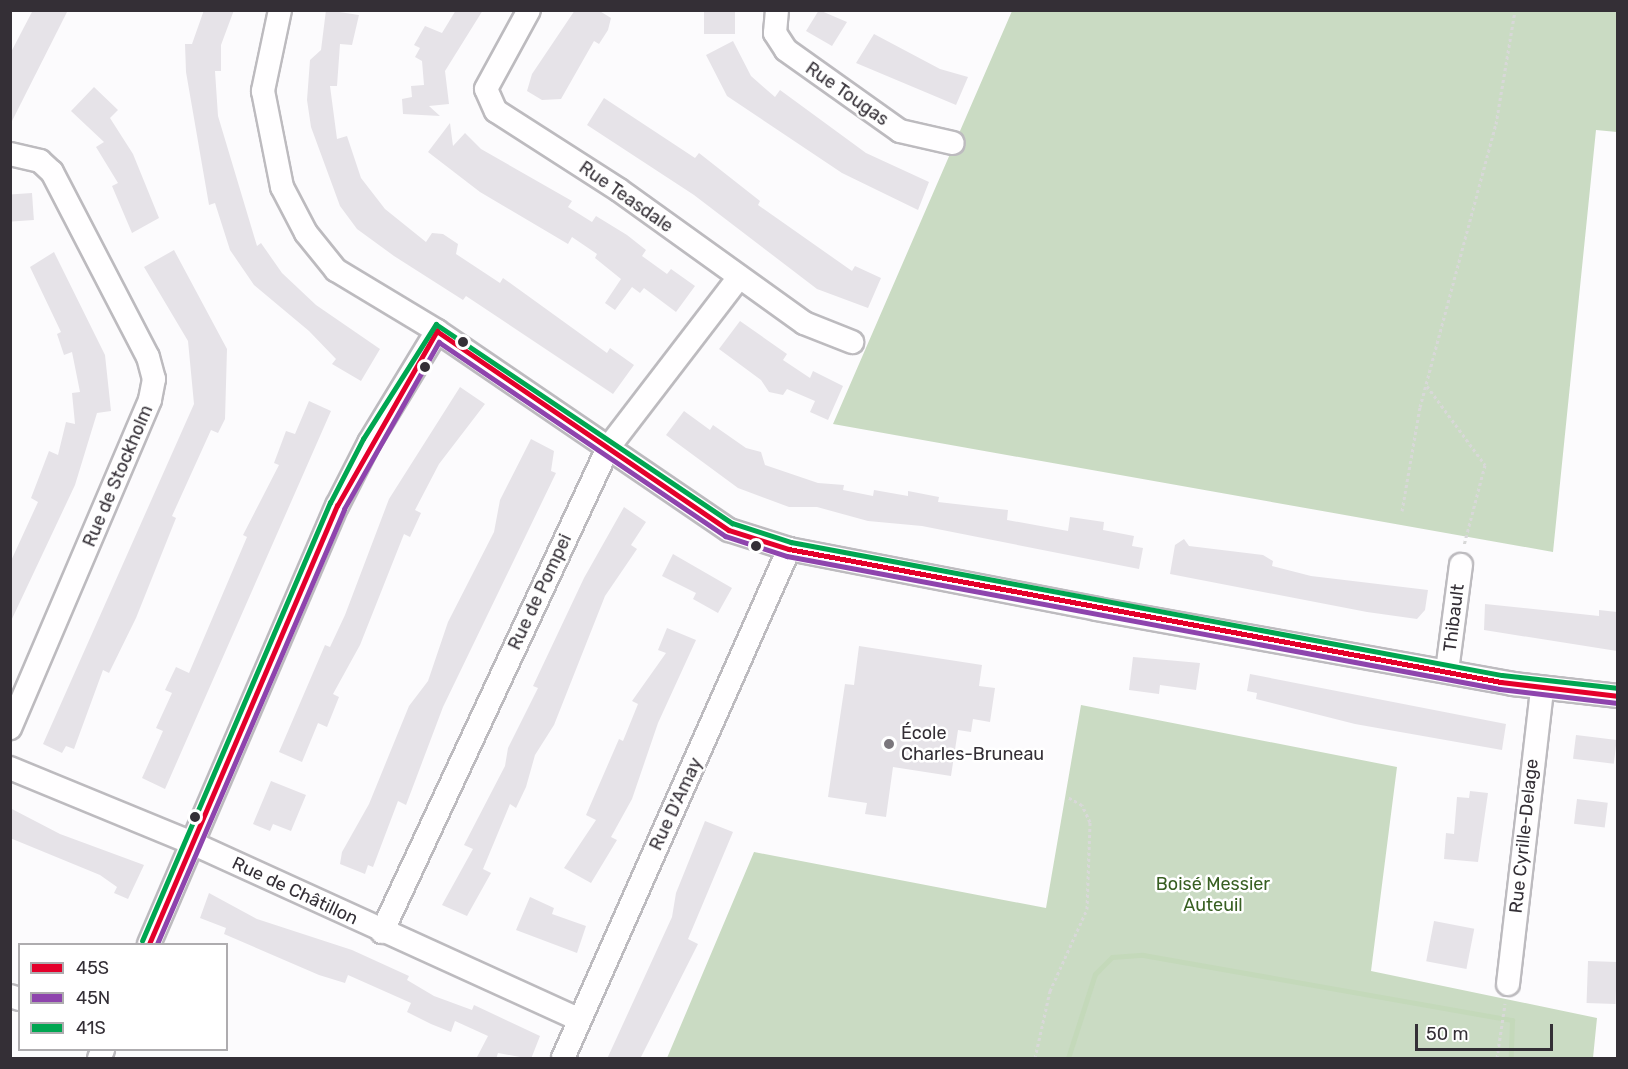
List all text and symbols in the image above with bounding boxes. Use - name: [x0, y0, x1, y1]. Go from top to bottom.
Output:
- street label: Rue Tougas: [801, 57, 893, 131]
- street label: Rue Teasdale: [575, 157, 677, 237]
- unlabelled marker: [457, 336, 469, 348]
- unlabelled marker: [419, 361, 431, 373]
- street label: Rue de Stockholm: [78, 402, 158, 550]
- street label: Rue de Pompei: [504, 531, 576, 653]
- unlabelled marker: [750, 540, 762, 552]
- street label: Thibault: [1439, 583, 1469, 653]
- place label: École Charles-Bruneau: [901, 723, 1044, 766]
- marker: École Charles-Bruneau: [882, 737, 896, 751]
- street label: Rue D'Amay: [645, 754, 707, 854]
- street label: Rue Cyrille-Delage: [1505, 758, 1543, 914]
- unlabelled marker: [189, 811, 201, 823]
- street label: Rue de Châtillon: [229, 852, 361, 930]
- park label: Boisé Messier Auteuil: [1156, 874, 1270, 916]
- legend: [18, 943, 228, 1051]
- text: 45S: [76, 957, 109, 979]
- text: 45N: [76, 987, 110, 1009]
- scale bar: [1418, 1012, 1556, 1050]
- text: 41S: [76, 1017, 106, 1039]
- text: 50 m: [1426, 1023, 1469, 1045]

